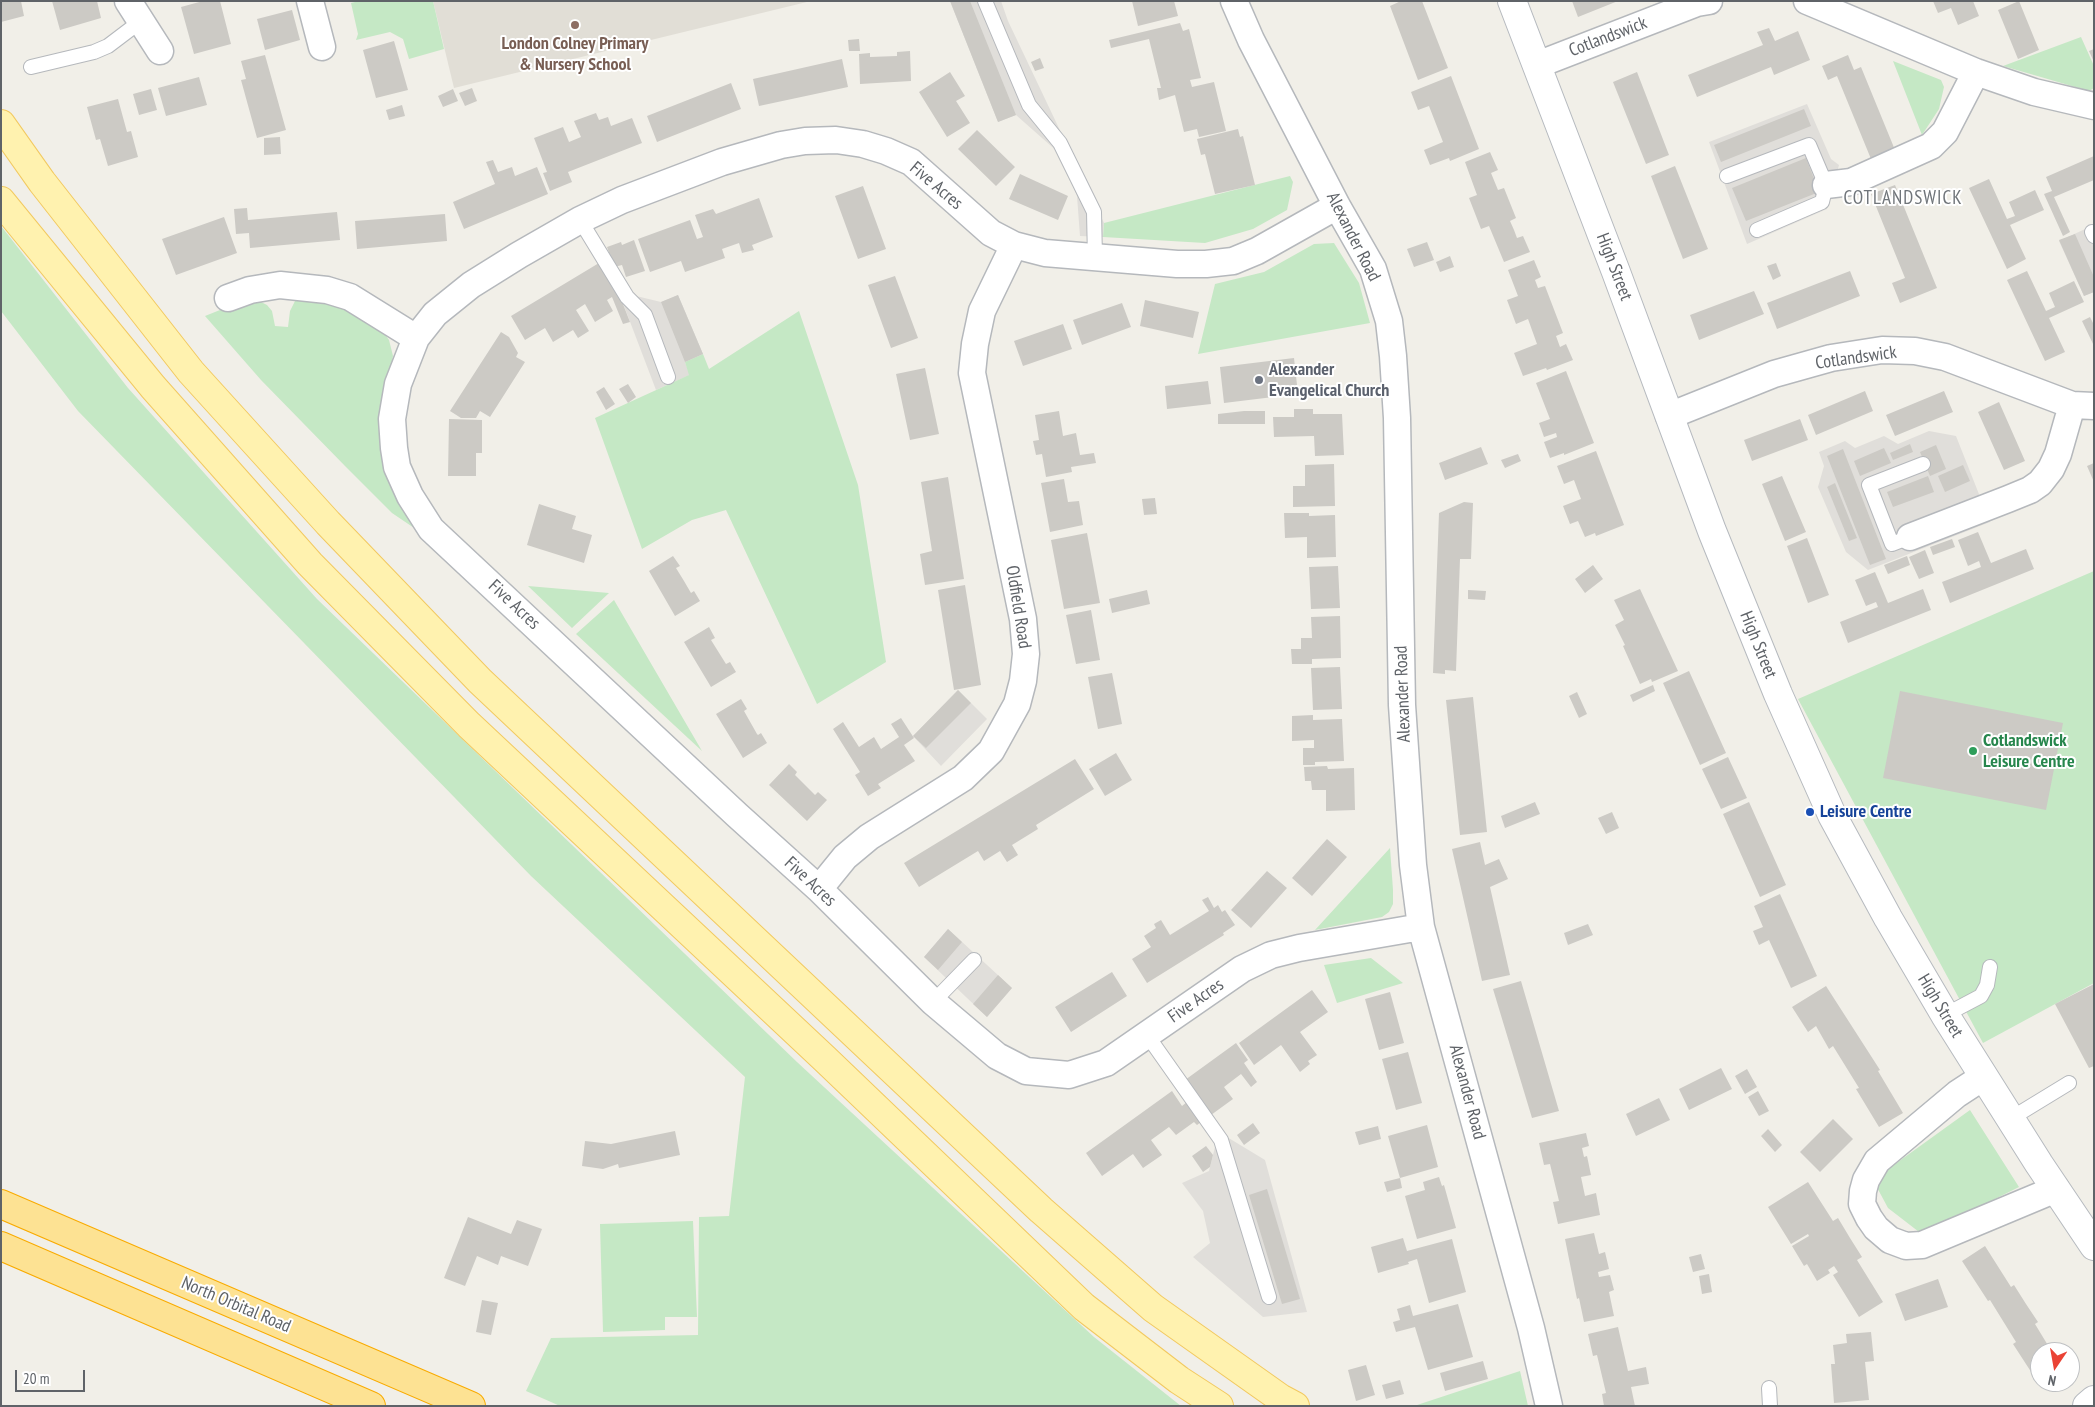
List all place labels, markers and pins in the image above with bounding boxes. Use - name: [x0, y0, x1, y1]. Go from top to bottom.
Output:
- marker: London Colney Primary & Nursery School: [569, 19, 581, 31]
- place label: London Colney Primary & Nursery School: [502, 33, 648, 76]
- place label: Alexander Evangelical Church: [1269, 359, 1389, 402]
- marker: Alexander Evangelical Church: [1253, 374, 1265, 386]
- place label: Cotlandswick Leisure Centre: [1983, 730, 2075, 772]
- marker: Cotlandswick Leisure Centre: [1967, 745, 1979, 757]
- place label: Leisure Centre: [1820, 801, 1912, 823]
- marker: Leisure Centre: [1804, 806, 1816, 818]

